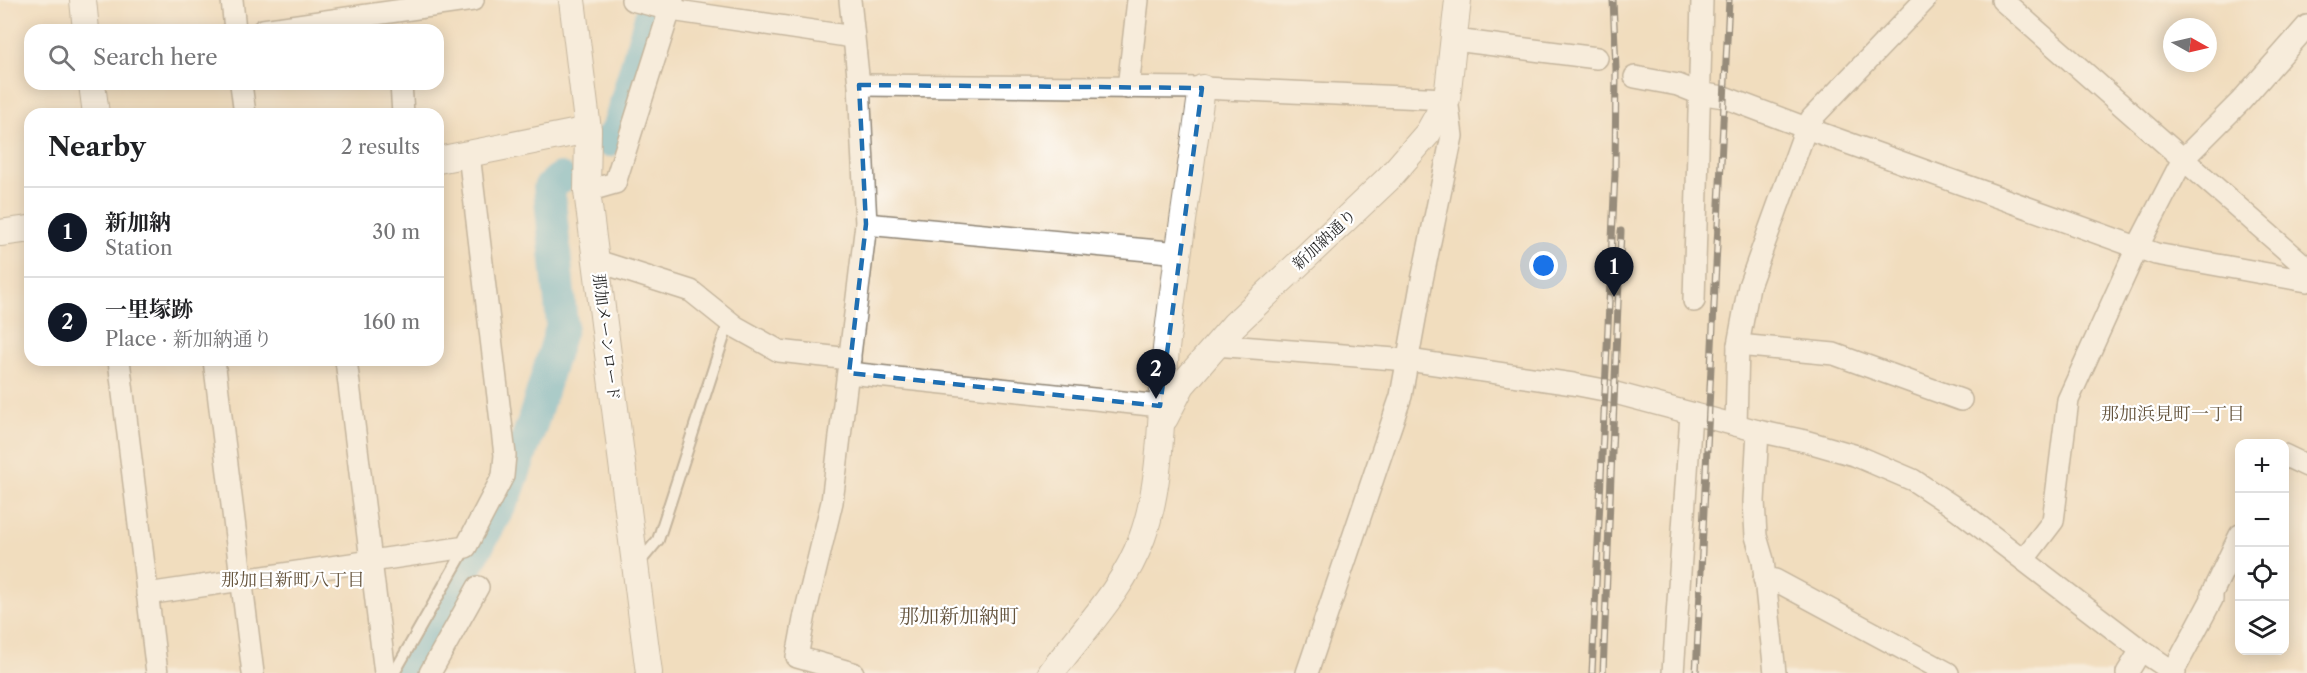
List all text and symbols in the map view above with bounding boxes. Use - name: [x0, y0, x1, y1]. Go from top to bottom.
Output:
- north arrow: [2163, 18, 2217, 72]
- search box: [24, 24, 444, 90]
- icon: search: [45, 41, 78, 74]
- text: Search here: [93, 44, 218, 71]
- text: Nearby: [48, 131, 146, 163]
- text: 2 results: [341, 135, 420, 159]
- street label: 新加納通り: [1288, 204, 1360, 274]
- text: 新加納: [105, 209, 171, 236]
- text: 1: [63, 220, 72, 244]
- text: 30 m: [372, 220, 420, 244]
- text: Station: [105, 236, 173, 260]
- pin: 1: [1594, 248, 1634, 297]
- your location: [1529, 251, 1558, 280]
- street label: 那加メーンロード: [589, 272, 625, 402]
- text: 一里塚跡: [105, 296, 193, 323]
- text: 2: [62, 310, 73, 334]
- text: 160 m: [363, 310, 420, 334]
- text: Place · 新加納通り: [105, 327, 273, 351]
- pin: 2: [1136, 350, 1176, 399]
- district label: 那加浜見町一丁目: [2101, 403, 2245, 425]
- map controls: [2235, 439, 2289, 655]
- button: +: [2235, 439, 2289, 493]
- button: −: [2235, 493, 2289, 547]
- button: locate: [2235, 547, 2289, 601]
- district label: 那加日新町八丁目: [221, 569, 365, 591]
- button: layers: [2235, 601, 2289, 655]
- district label: 那加新加納町: [899, 604, 1019, 628]

